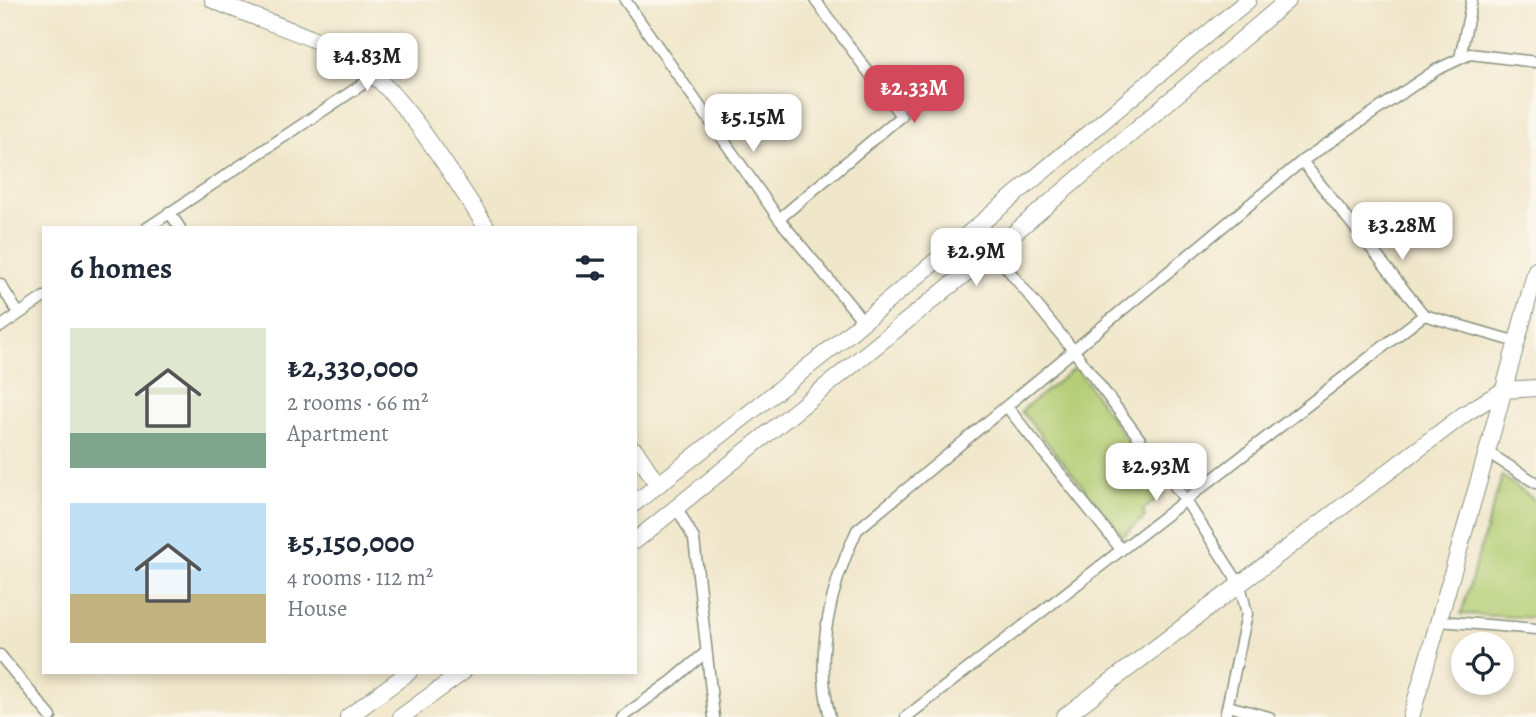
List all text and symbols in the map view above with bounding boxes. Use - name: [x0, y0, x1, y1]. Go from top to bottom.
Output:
- pin: ₺4.83M: [310, 34, 424, 93]
- text: ₺4.83M: [333, 40, 401, 71]
- pin: ₺2.33M: [857, 66, 971, 125]
- text: ₺2.33M: [880, 72, 948, 103]
- pin: ₺5.15M: [696, 94, 810, 154]
- text: ₺5.15M: [721, 101, 785, 132]
- pin: ₺3.28M: [1345, 202, 1459, 262]
- text: ₺3.28M: [1368, 209, 1436, 240]
- pin: ₺2.9M: [927, 229, 1025, 288]
- text: ₺2.9M: [947, 235, 1005, 266]
- text: 6 homes: [70, 248, 172, 288]
- icon: filters: [571, 249, 609, 287]
- text: ₺2,330,000: [287, 347, 418, 387]
- icon: home: [126, 356, 210, 440]
- text: 2 rooms · 66 m²: [287, 387, 429, 418]
- text: Apartment: [287, 418, 389, 449]
- pin: ₺2.93M: [1099, 444, 1213, 503]
- text: ₺2.93M: [1122, 450, 1190, 481]
- text: ₺5,150,000: [287, 522, 415, 562]
- icon: home: [126, 531, 210, 615]
- text: 4 rooms · 112 m²: [287, 562, 433, 593]
- text: House: [287, 593, 347, 624]
- map controls: [1451, 632, 1514, 695]
- button: locate: [1451, 632, 1514, 695]

